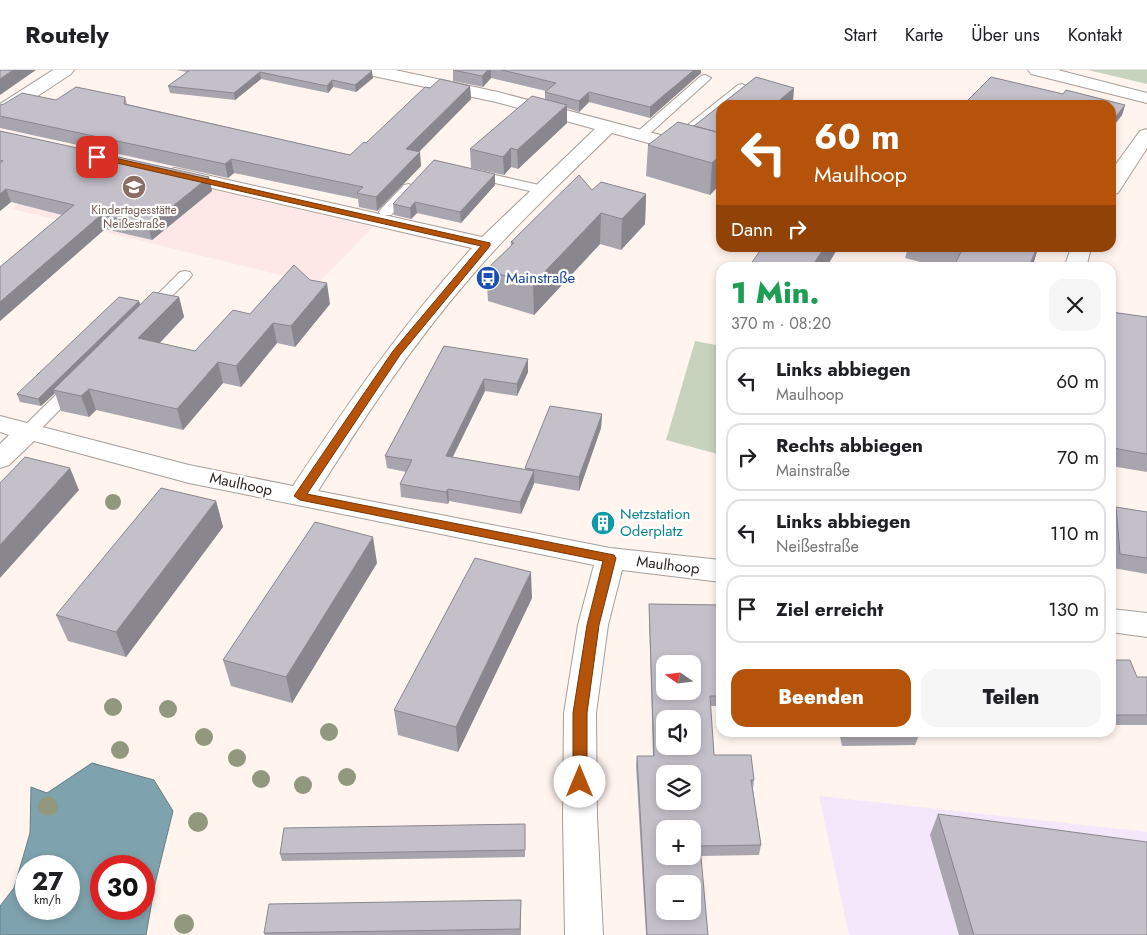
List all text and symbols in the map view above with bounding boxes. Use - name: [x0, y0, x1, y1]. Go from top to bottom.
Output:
- text: Routely: [25, 17, 109, 52]
- text: Start: [843, 22, 877, 48]
- text: Karte: [905, 22, 943, 48]
- text: Über uns: [971, 22, 1040, 48]
- text: Kontakt: [1068, 22, 1122, 48]
- text: 60 m: [814, 112, 900, 162]
- icon: left: [731, 120, 796, 185]
- pin: [76, 136, 118, 178]
- icon: arrive: [83, 143, 111, 171]
- text: Maulhoop: [814, 158, 907, 190]
- school or university icon: Kindertagesstätte Neißestraße: [121, 174, 147, 200]
- place label: Kindertagesstätte Neißestraße: [91, 201, 177, 233]
- icon: right: [783, 215, 811, 243]
- text: Dann: [731, 216, 773, 243]
- bus stop icon: Mainstraße: [475, 265, 501, 291]
- place label: Mainstraße: [506, 267, 576, 289]
- text: 1 Min.: [731, 271, 819, 314]
- button: close: [1049, 279, 1101, 331]
- text: 370 m · 08:20: [731, 312, 831, 335]
- text: Links abbiegen: [776, 356, 911, 383]
- icon: left: [733, 367, 761, 395]
- text: 60 m: [1056, 368, 1099, 395]
- text: Maulhoop: [776, 383, 844, 406]
- text: Rechts abbiegen: [776, 432, 923, 459]
- icon: right: [733, 443, 761, 471]
- text: 70 m: [1057, 444, 1099, 471]
- text: Mainstraße: [776, 459, 850, 482]
- street label: Maulhoop: [208, 467, 275, 501]
- place label: Netzstation Oderplatz: [620, 503, 690, 542]
- text: Links abbiegen: [776, 508, 911, 535]
- building icon: Netzstation Oderplatz: [590, 510, 616, 536]
- icon: left: [733, 519, 761, 547]
- text: 110 m: [1050, 520, 1099, 547]
- text: Neißestraße: [776, 535, 859, 558]
- street label: Maulhoop: [635, 550, 701, 580]
- icon: arrive: [733, 595, 761, 623]
- text: Ziel erreicht: [776, 596, 883, 623]
- text: 130 m: [1048, 596, 1099, 623]
- north arrow: [656, 655, 701, 700]
- map controls: [656, 655, 701, 920]
- button: Beenden: [731, 669, 911, 727]
- button: Teilen: [921, 669, 1101, 727]
- button: sound: [656, 710, 701, 755]
- position arrow: [553, 755, 605, 807]
- button: layers: [656, 765, 701, 810]
- button: +: [656, 820, 701, 865]
- speed limit sign: 30: [90, 855, 155, 920]
- text: 27: [32, 863, 63, 899]
- button: −: [656, 875, 701, 920]
- text: km/h: [34, 891, 61, 909]

